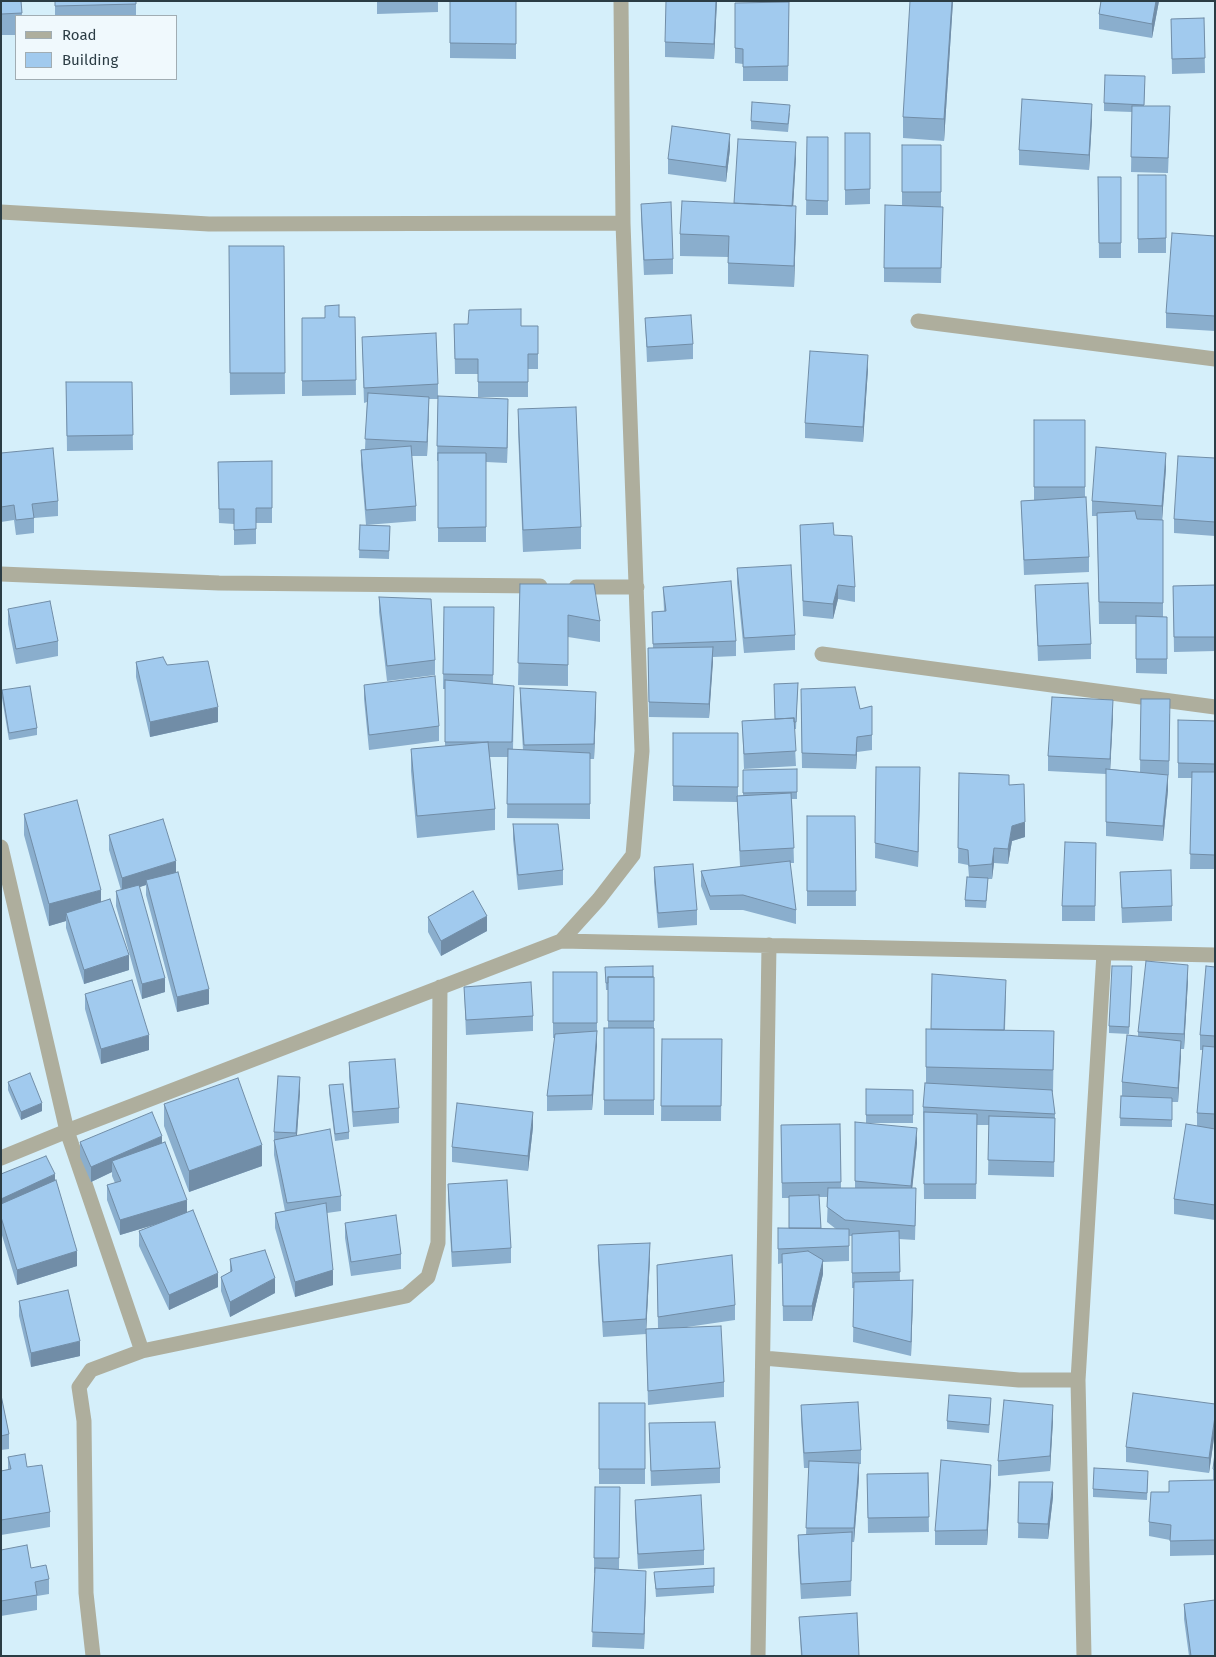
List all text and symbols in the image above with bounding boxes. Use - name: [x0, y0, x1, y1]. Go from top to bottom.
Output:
- legend: [15, 15, 178, 80]
- text: Road: [62, 26, 97, 44]
- text: Building: [62, 51, 118, 69]

